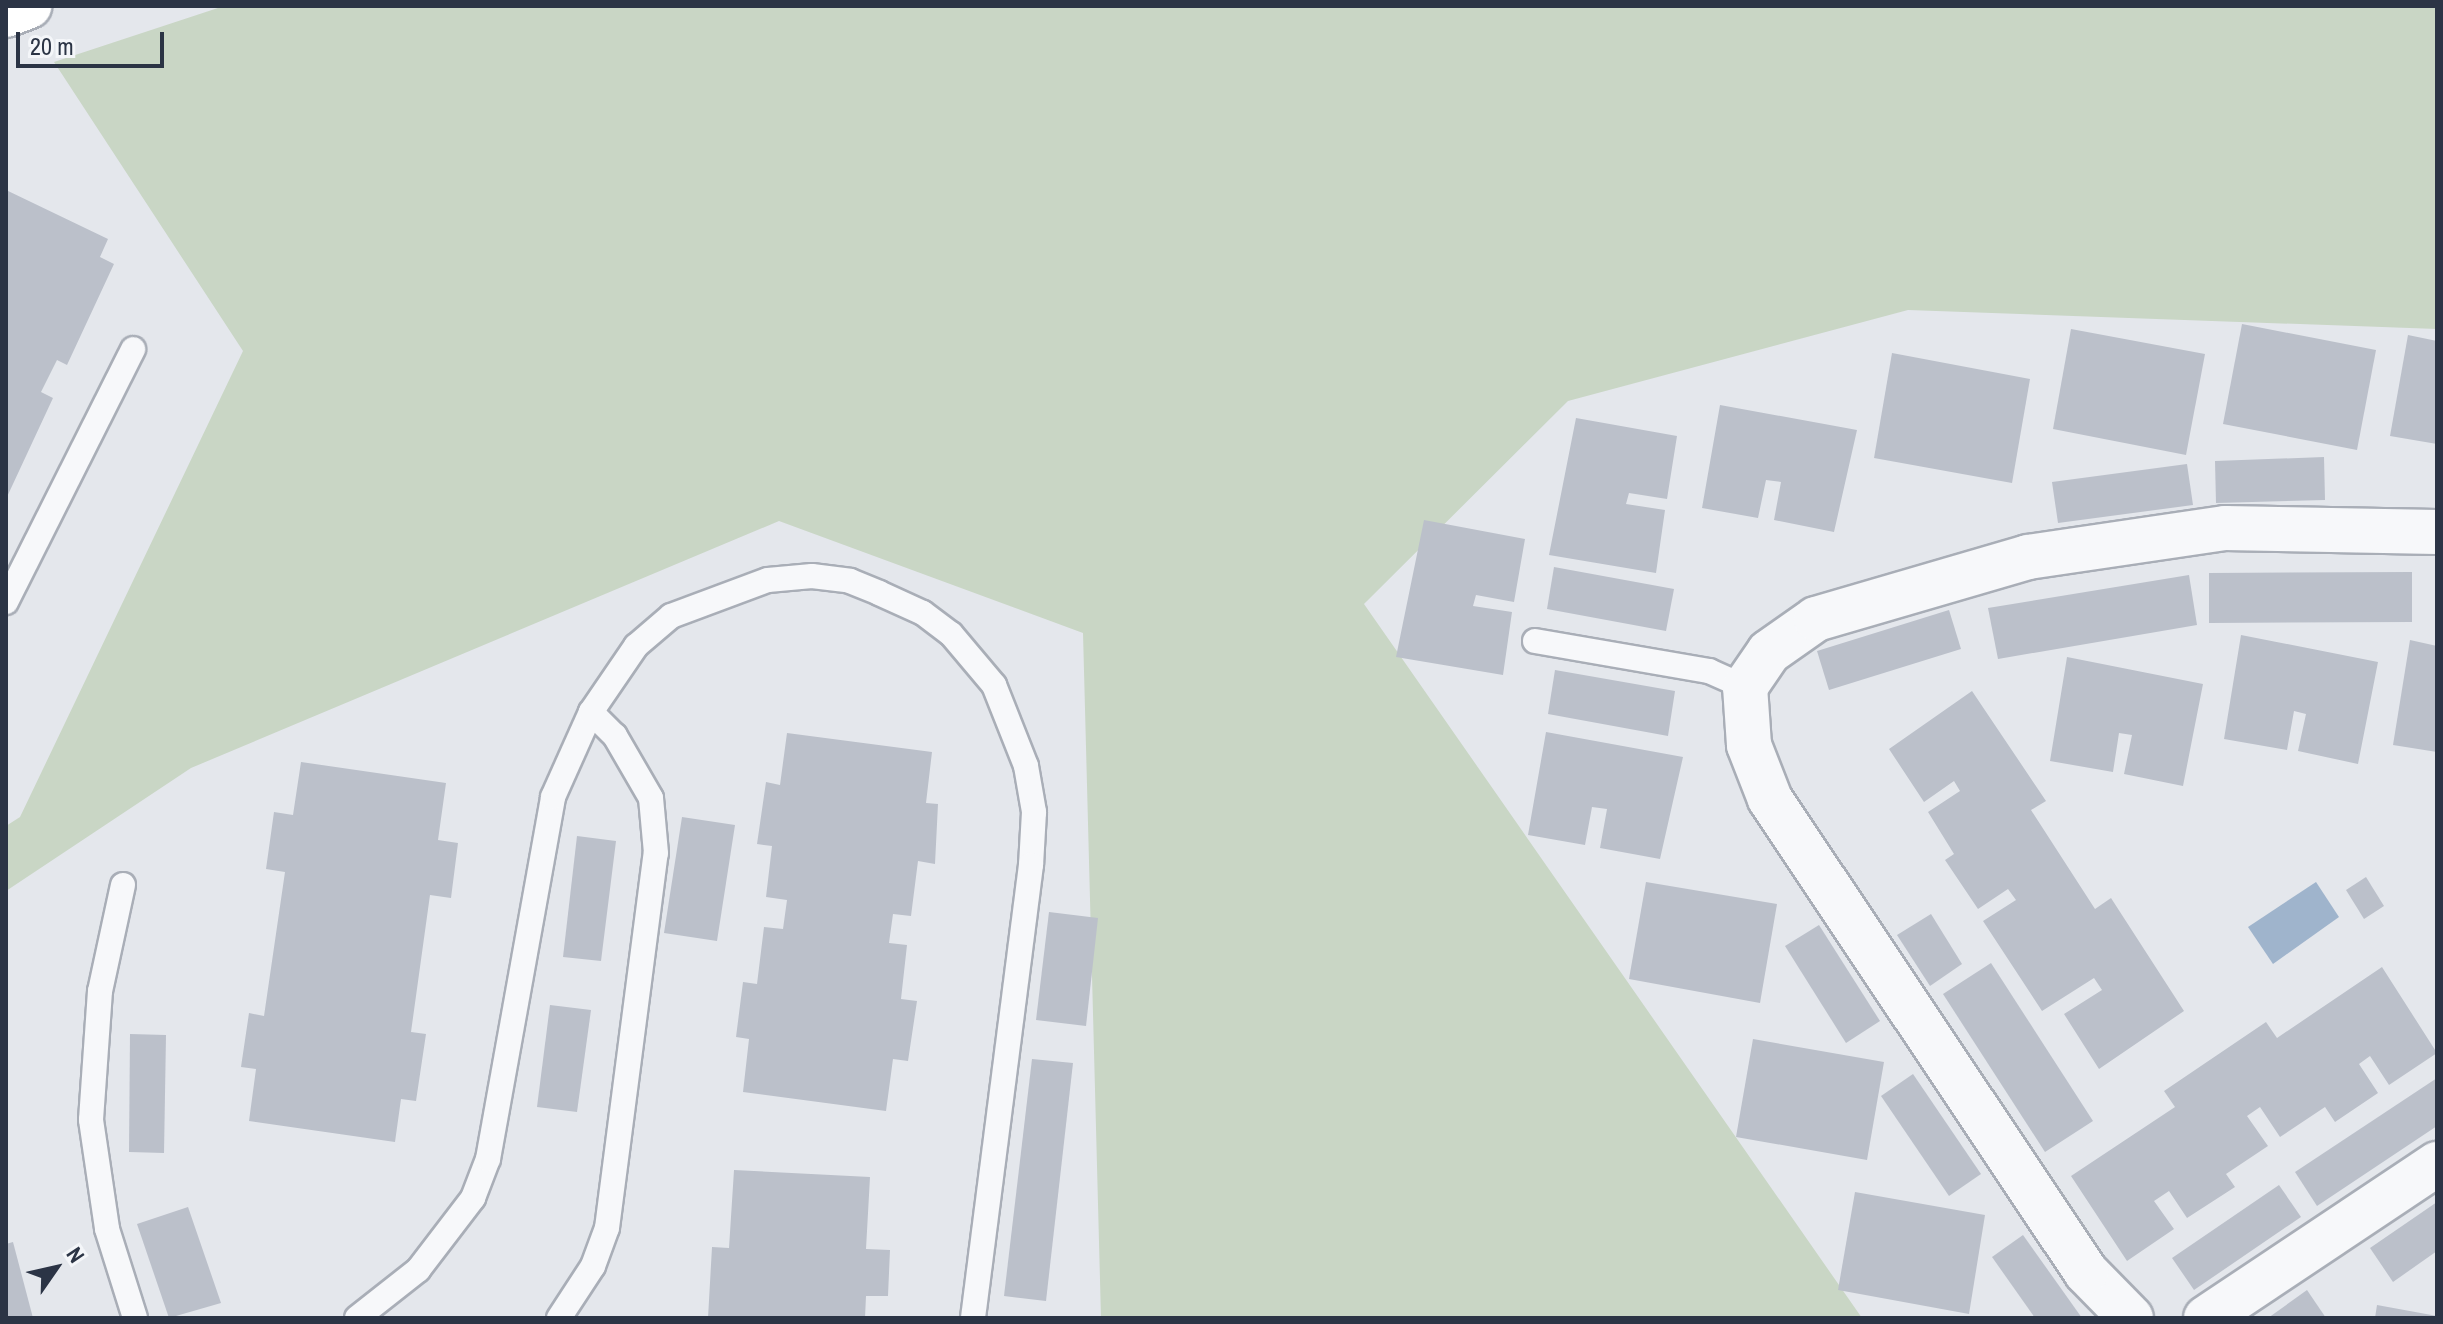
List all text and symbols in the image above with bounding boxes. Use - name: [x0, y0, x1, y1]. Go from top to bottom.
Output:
- scale bar: [20, 16, 168, 66]
- text: 20 m: [30, 30, 74, 62]
- north arrow: [16, 1228, 96, 1308]
- text: N: [60, 1241, 92, 1268]

